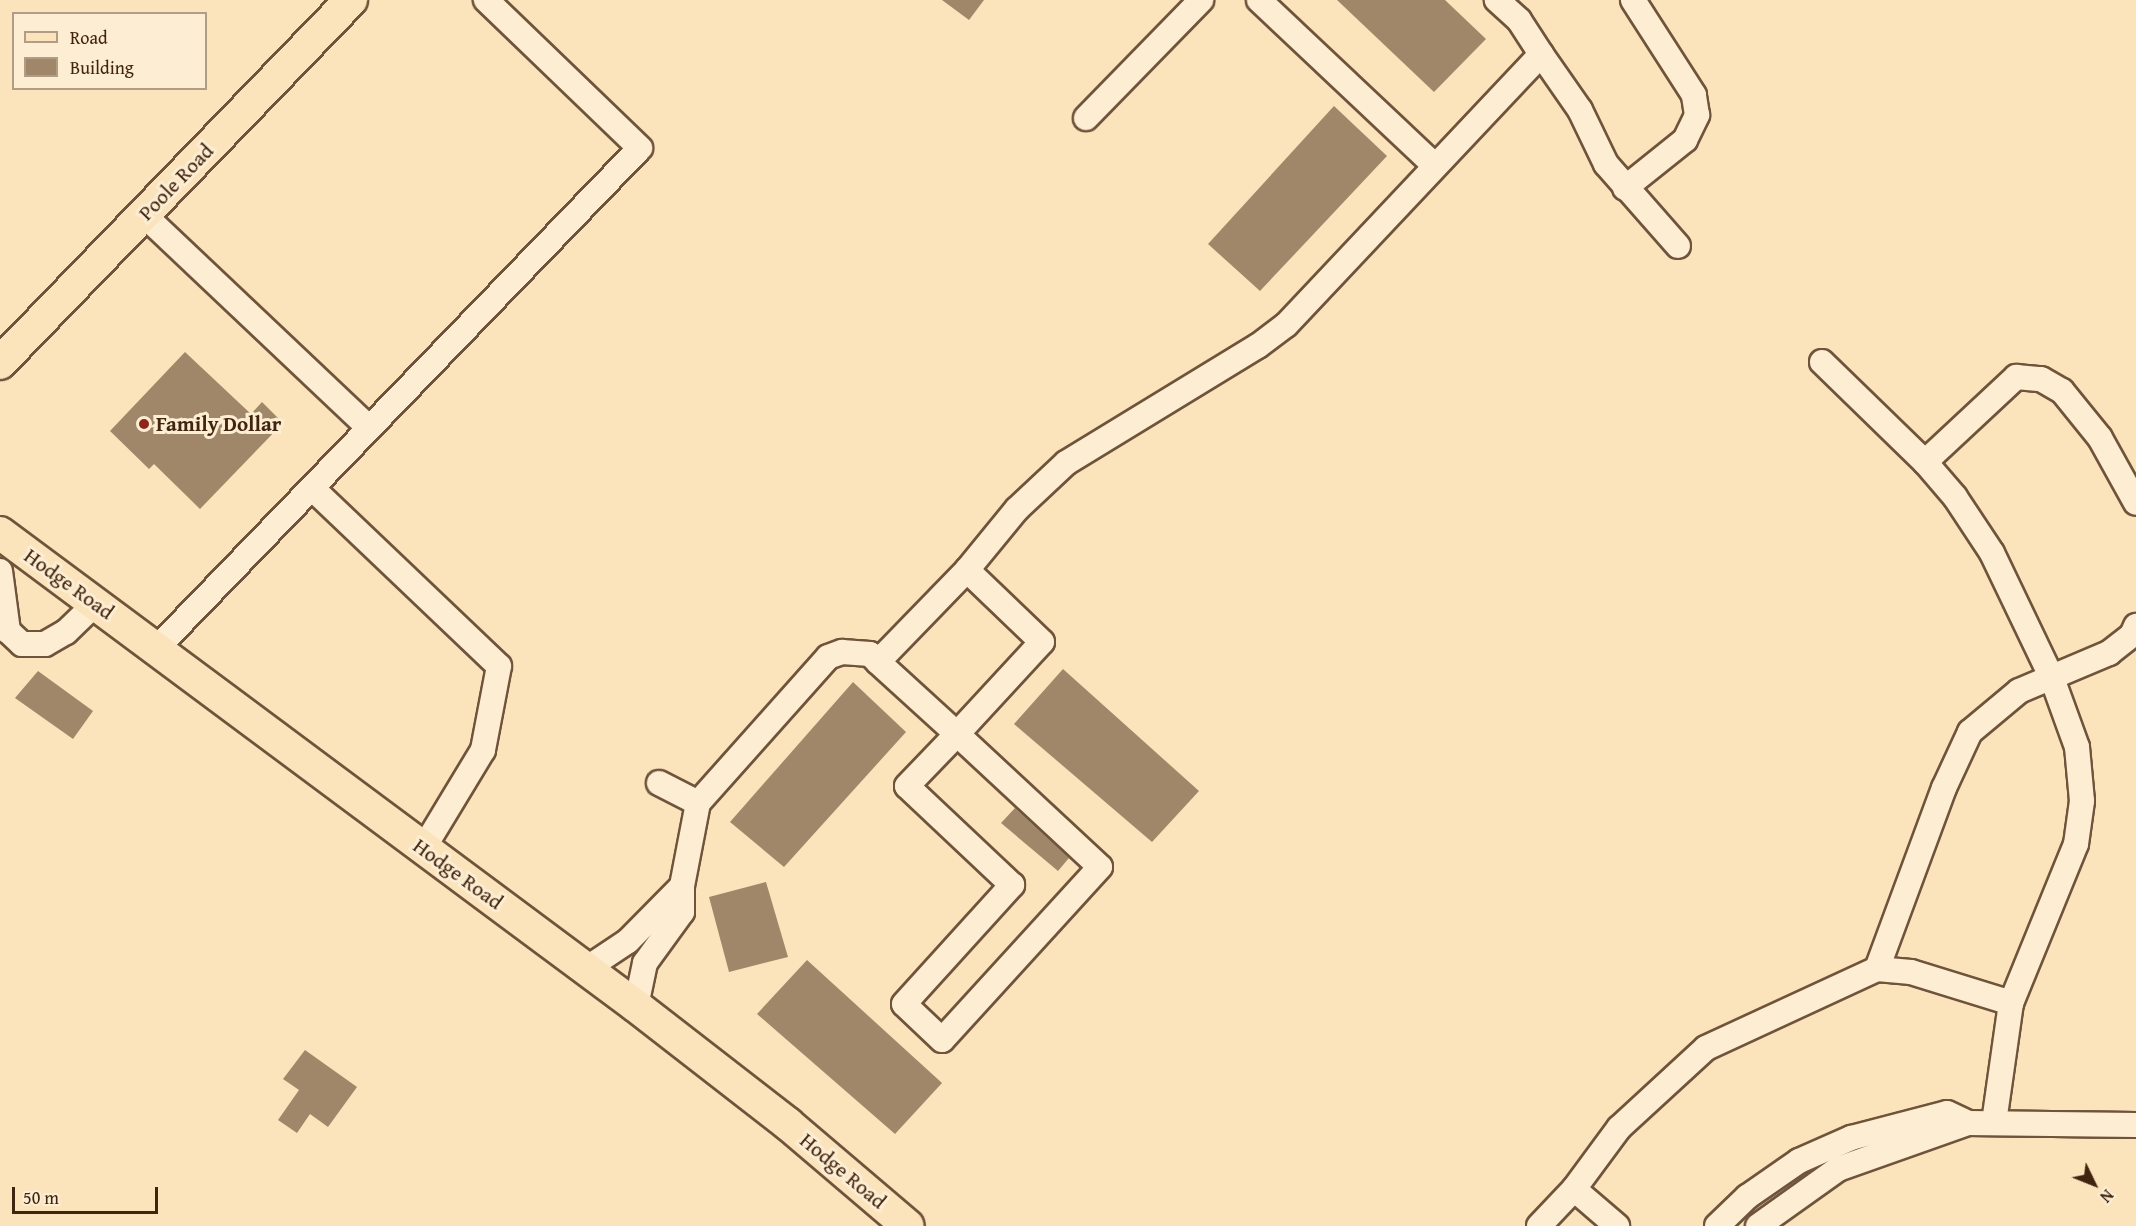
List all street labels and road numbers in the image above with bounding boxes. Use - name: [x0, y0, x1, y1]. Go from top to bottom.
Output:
- street label: Poole Road: [133, 138, 219, 226]
- street label: Hodge Road: [19, 543, 119, 625]
- street label: Hodge Road: [408, 833, 508, 915]
- street label: Hodge Road: [795, 1128, 891, 1214]

